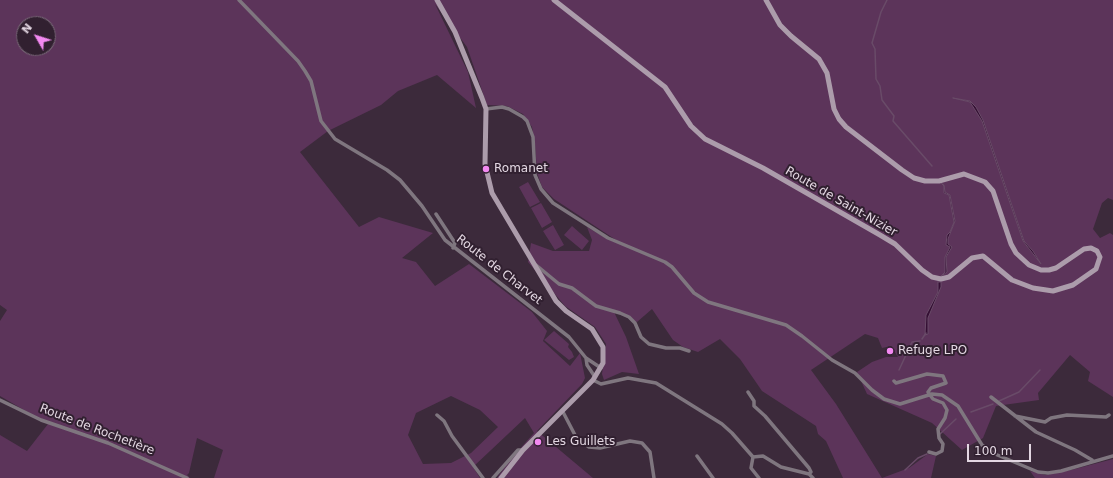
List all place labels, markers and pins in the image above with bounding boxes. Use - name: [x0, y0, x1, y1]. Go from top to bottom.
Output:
- place label: Romanet: [494, 162, 548, 176]
- marker: Romanet: [481, 164, 491, 174]
- place label: Refuge LPO: [898, 344, 967, 358]
- marker: Refuge LPO: [885, 346, 895, 356]
- place label: Les Guillets: [546, 435, 615, 449]
- marker: Les Guillets: [533, 437, 543, 447]

